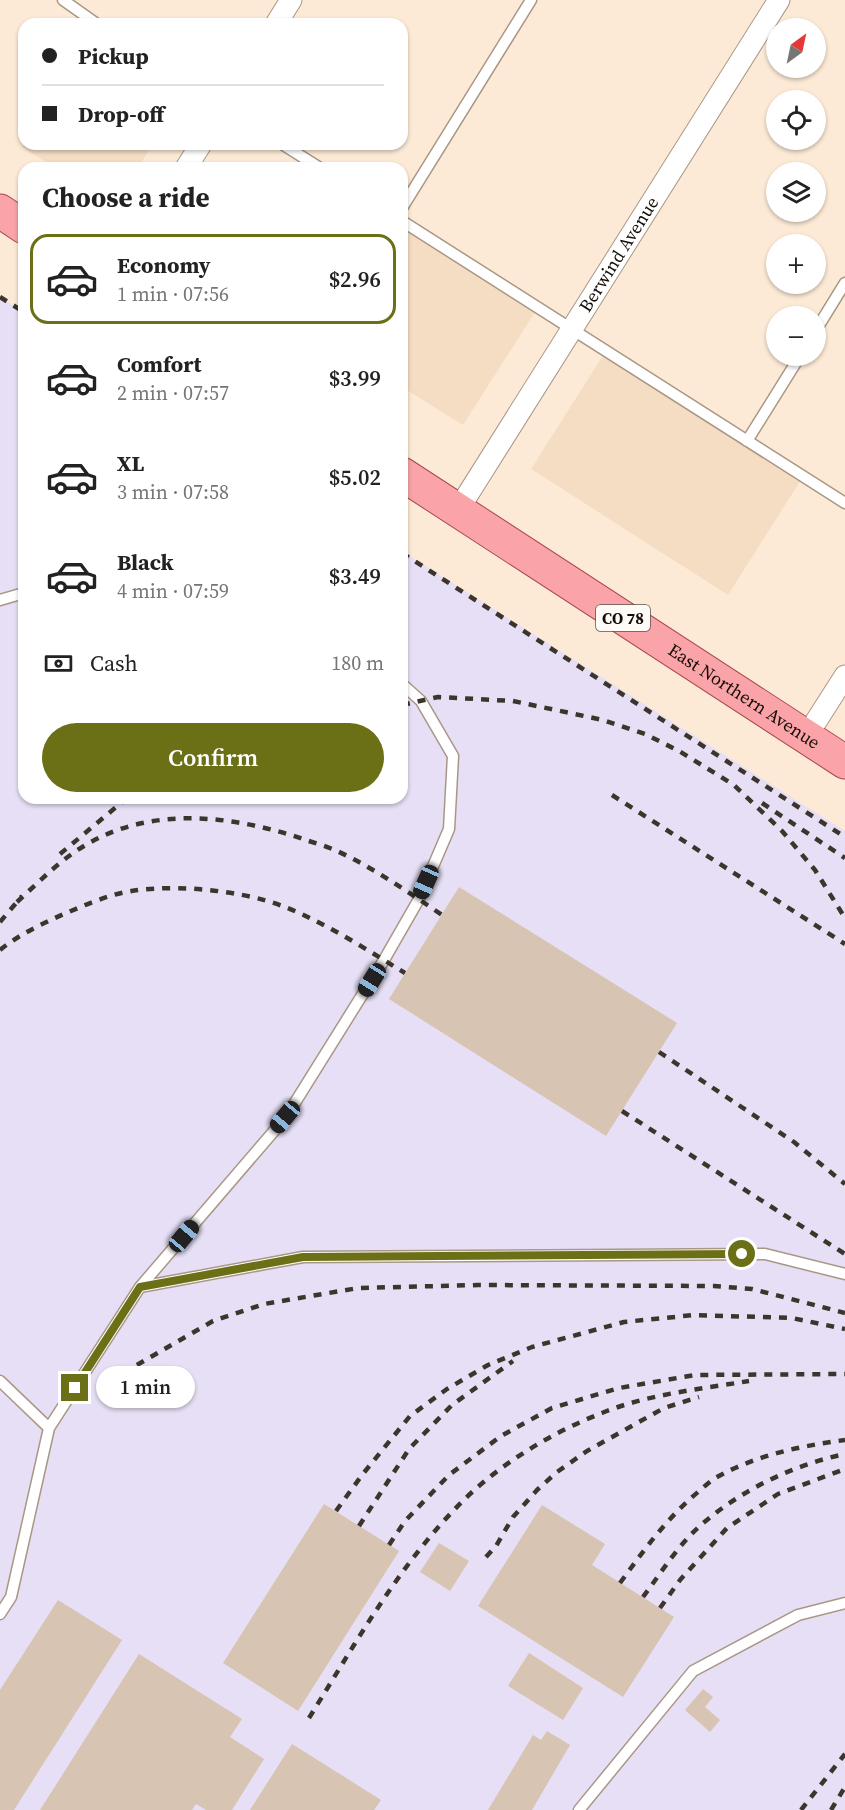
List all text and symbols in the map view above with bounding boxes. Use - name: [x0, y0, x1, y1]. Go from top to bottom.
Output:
- north arrow: [766, 18, 826, 78]
- map controls: [766, 18, 826, 366]
- text: Pickup: [78, 41, 149, 71]
- button: locate: [766, 90, 826, 150]
- text: Drop-off: [78, 99, 164, 129]
- button: layers: [766, 162, 826, 222]
- text: Choose a ride: [42, 179, 210, 216]
- street label: Berwind Avenue: [573, 192, 664, 317]
- button: +: [766, 234, 826, 294]
- text: Economy: [117, 250, 211, 280]
- icon: car: [45, 252, 99, 306]
- text: $2.96: [329, 264, 381, 294]
- text: 1 min · 07:56: [117, 280, 229, 308]
- button: −: [766, 306, 826, 366]
- text: Comfort: [117, 349, 201, 379]
- icon: car: [45, 351, 99, 405]
- text: $3.99: [329, 363, 381, 393]
- text: 2 min · 07:57: [117, 379, 229, 407]
- text: XL: [117, 448, 144, 478]
- icon: car: [45, 450, 99, 504]
- text: $5.02: [329, 462, 381, 492]
- text: 3 min · 07:58: [117, 478, 229, 506]
- text: Black: [117, 547, 174, 577]
- icon: car: [45, 549, 99, 603]
- text: $3.49: [329, 561, 381, 591]
- text: 4 min · 07:59: [117, 577, 229, 605]
- road number: CO 78: [596, 605, 650, 631]
- street label: East Northern Avenue: [664, 637, 825, 755]
- icon: cash: [42, 647, 75, 680]
- text: Cash: [90, 648, 138, 678]
- text: 180 m: [331, 649, 384, 677]
- button: Confirm: [42, 723, 384, 792]
- car: [410, 862, 442, 902]
- car: [355, 960, 389, 1000]
- car: [267, 1097, 303, 1137]
- car: [166, 1216, 202, 1256]
- route start: [728, 1240, 755, 1267]
- callout: 1 min: [96, 1367, 195, 1409]
- text: 1 min: [120, 1373, 171, 1401]
- route end: [61, 1374, 88, 1401]

